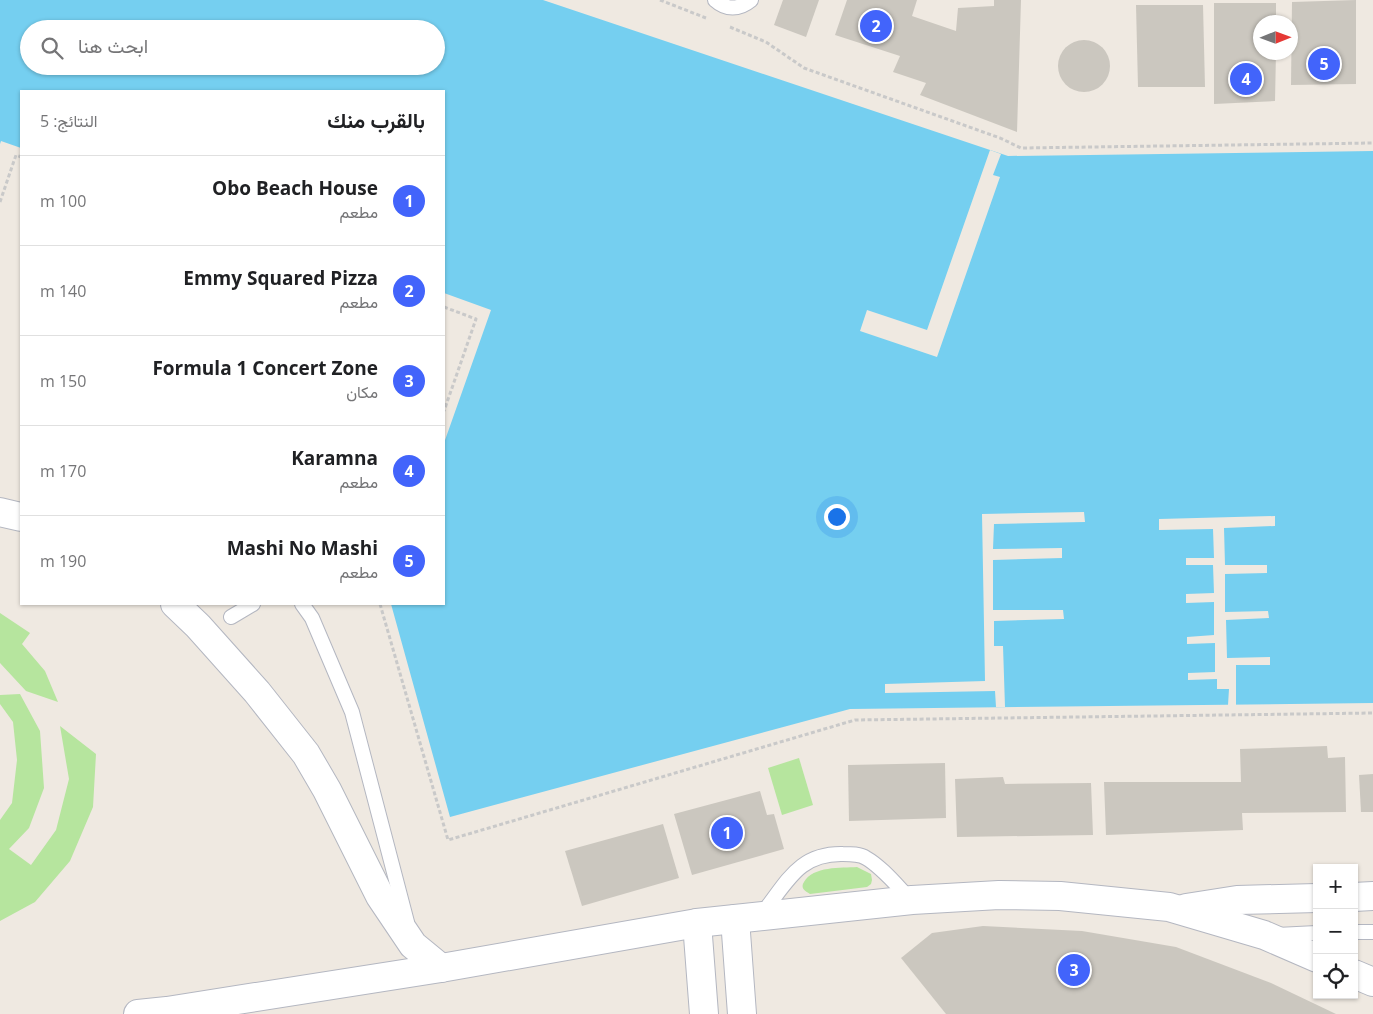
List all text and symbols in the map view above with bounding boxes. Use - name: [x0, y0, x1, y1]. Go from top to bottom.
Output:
- pin: 2: [860, 7, 892, 45]
- north arrow: [1253, 15, 1298, 60]
- search box: [20, 20, 445, 75]
- text: ابحث هنا: [78, 33, 148, 59]
- icon: search: [38, 34, 66, 62]
- pin: 5: [1308, 45, 1340, 83]
- pin: 4: [1230, 60, 1262, 98]
- text: بالقرب منك: [327, 106, 425, 134]
- text: النتائج: 5: [40, 110, 97, 132]
- text: Obo Beach House: [212, 175, 378, 201]
- text: 100 m: [40, 190, 86, 212]
- text: 1: [404, 190, 414, 212]
- text: مطعم: [339, 201, 378, 223]
- text: Emmy Squared Pizza: [183, 265, 378, 291]
- text: 140 m: [40, 280, 86, 302]
- text: 2: [404, 280, 414, 302]
- text: مطعم: [339, 291, 378, 313]
- text: Formula 1 Concert Zone: [152, 355, 378, 381]
- text: 150 m: [40, 370, 86, 392]
- text: 3: [404, 370, 414, 392]
- text: مكان: [346, 381, 378, 403]
- text: Karamna: [291, 445, 378, 471]
- text: 170 m: [40, 460, 86, 482]
- text: 4: [404, 460, 414, 482]
- text: مطعم: [339, 471, 378, 493]
- your location: [824, 504, 850, 530]
- text: Mashi No Mashi: [227, 535, 378, 561]
- text: 190 m: [40, 550, 86, 572]
- text: 5: [404, 550, 414, 572]
- text: مطعم: [339, 561, 378, 583]
- pin: 1: [711, 814, 743, 852]
- map controls: [1313, 864, 1358, 999]
- button: +: [1313, 864, 1358, 909]
- button: −: [1313, 909, 1358, 954]
- pin: 3: [1058, 951, 1090, 989]
- button: locate: [1313, 954, 1358, 999]

